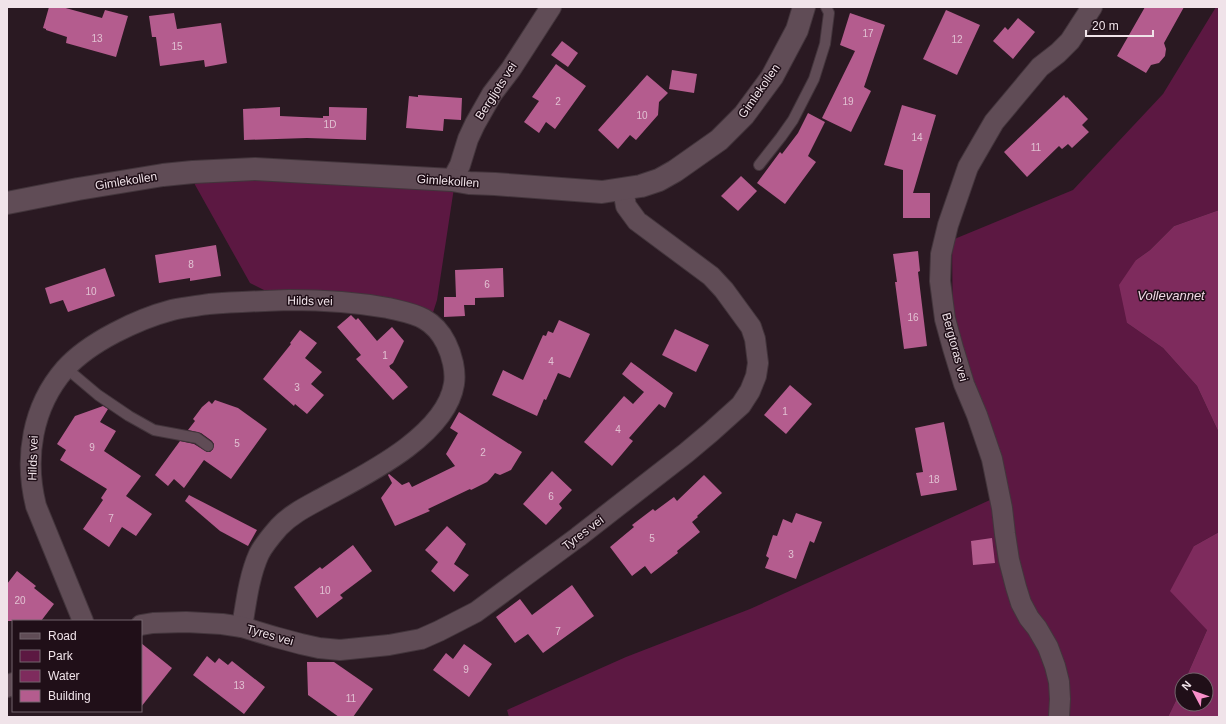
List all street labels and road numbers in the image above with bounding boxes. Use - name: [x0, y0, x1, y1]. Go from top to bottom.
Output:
- street label: Bergljots vei: [472, 60, 520, 122]
- street label: Gimlekollen: [735, 61, 783, 121]
- street label: Gimlekollen: [94, 169, 158, 193]
- street label: Gimlekollen: [416, 172, 480, 190]
- street label: Hilds vei: [287, 294, 333, 308]
- street label: Bergtoras vei: [939, 311, 971, 383]
- street label: Hilds vei: [25, 435, 41, 481]
- street label: Tyres vei: [560, 513, 606, 553]
- street label: Tyres vei: [245, 622, 295, 648]

